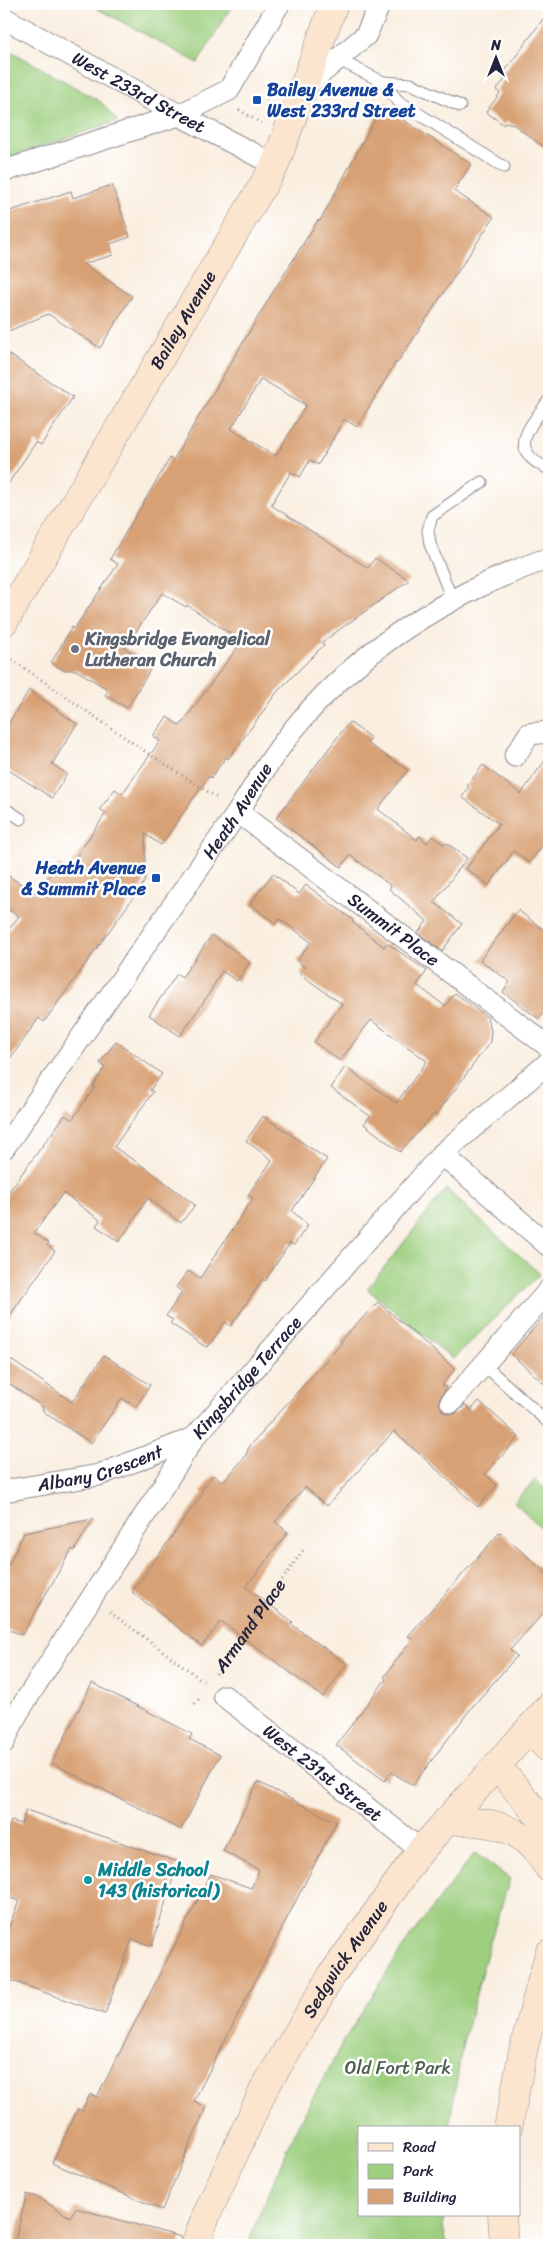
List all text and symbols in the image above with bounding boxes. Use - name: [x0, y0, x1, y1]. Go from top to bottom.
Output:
- north arrow: [470, 32, 520, 82]
- text: N: [490, 33, 501, 58]
- street label: West 233rd Street: [66, 43, 212, 142]
- place label: Bailey Avenue & West 233rd Street: [267, 74, 416, 127]
- marker: Bailey Avenue & West 233rd Street: [251, 94, 263, 106]
- street label: Bailey Avenue: [141, 264, 225, 376]
- place label: Kingsbridge Evangelical Lutheran Church: [84, 623, 271, 676]
- marker: Kingsbridge Evangelical Lutheran Church: [69, 643, 81, 655]
- street label: Heath Avenue: [194, 756, 281, 866]
- place label: Heath Avenue & Summit Place: [21, 852, 147, 905]
- marker: Heath Avenue & Summit Place: [150, 872, 162, 884]
- street label: Summit Place: [340, 884, 447, 975]
- street label: Kingsbridge Terrace: [184, 1308, 310, 1447]
- street label: Albany Crescent: [34, 1435, 168, 1501]
- street label: Armand Place: [205, 1572, 295, 1680]
- street label: West 231st Street: [256, 1716, 390, 1830]
- place label: Middle School 143 (historical): [97, 1854, 220, 1907]
- marker: Middle School 143 (historical): [82, 1874, 94, 1886]
- street label: Sedgwick Avenue: [294, 1893, 397, 2024]
- park label: Old Fort Park: [345, 2052, 451, 2084]
- legend: [358, 2126, 520, 2216]
- text: Road: [403, 2134, 436, 2160]
- text: Park: [403, 2158, 434, 2184]
- text: Building: [403, 2184, 457, 2210]

